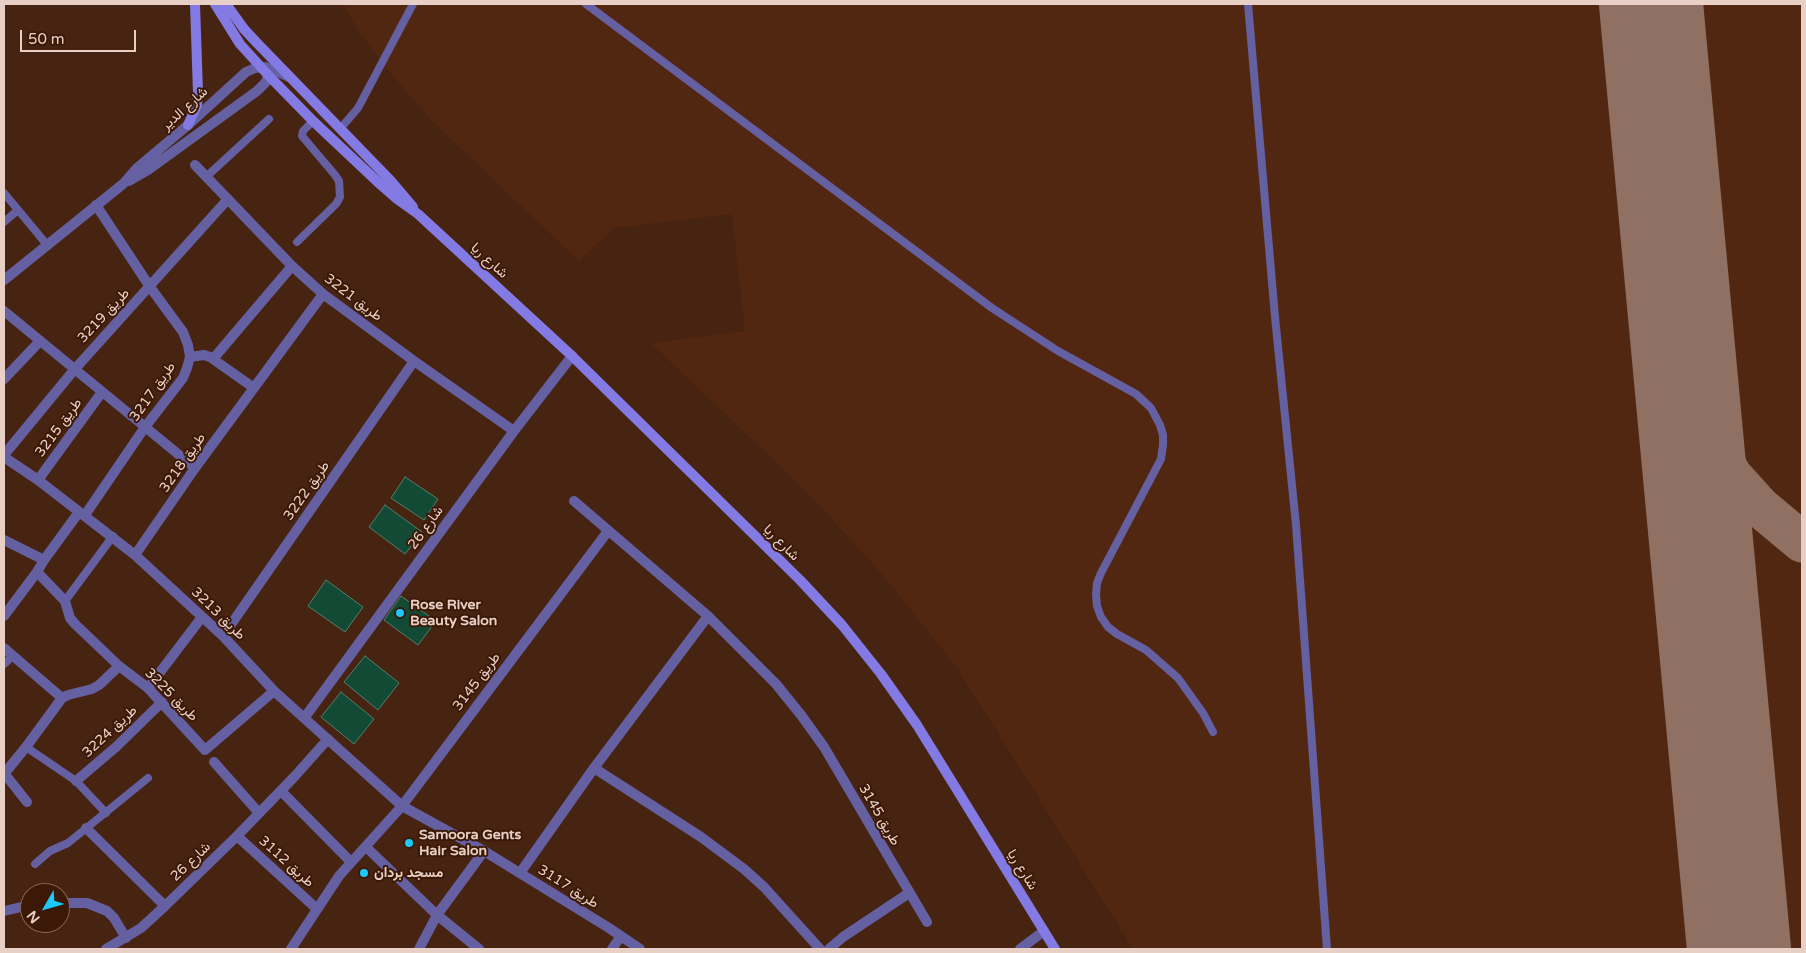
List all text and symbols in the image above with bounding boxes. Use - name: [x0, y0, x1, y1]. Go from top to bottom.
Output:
- scale bar: [22, 20, 139, 52]
- text: 50 m: [28, 30, 65, 48]
- street label: شارع الدير: [158, 84, 212, 134]
- street label: شارع ريا: [467, 240, 511, 282]
- street label: طريق 3221: [321, 271, 385, 325]
- street label: طريق 3219: [75, 285, 133, 347]
- street label: طريق 3217: [126, 359, 180, 425]
- street label: طريق 3215: [32, 395, 86, 461]
- street label: طريق 3218: [156, 430, 210, 496]
- street label: طريق 3222: [280, 458, 334, 524]
- street label: شارع 26: [405, 503, 447, 553]
- street label: شارع ريا: [759, 521, 803, 565]
- street label: طريق 3213: [188, 584, 248, 644]
- place label: Rose River Beauty Salon: [410, 597, 497, 630]
- marker: Rose River Beauty Salon: [394, 607, 406, 619]
- street label: طريق 3145: [450, 650, 504, 714]
- street label: طريق 3225: [141, 665, 201, 725]
- street label: طريق 3224: [79, 703, 141, 761]
- street label: طريق 3145: [855, 781, 903, 849]
- place label: Samoora Gents Hair Salon: [419, 827, 521, 860]
- street label: طريق 3112: [255, 833, 317, 891]
- marker: Samoora Gents Hair Salon: [403, 837, 415, 849]
- street label: شارع 26: [167, 839, 215, 885]
- street label: شارع ريا: [1003, 847, 1041, 893]
- street label: طريق 3117: [535, 862, 601, 912]
- place label: مسجد بردان: [374, 865, 443, 881]
- marker: مسجد بردان: [358, 867, 370, 879]
- north arrow: [20, 883, 70, 933]
- text: N: [23, 907, 44, 927]

